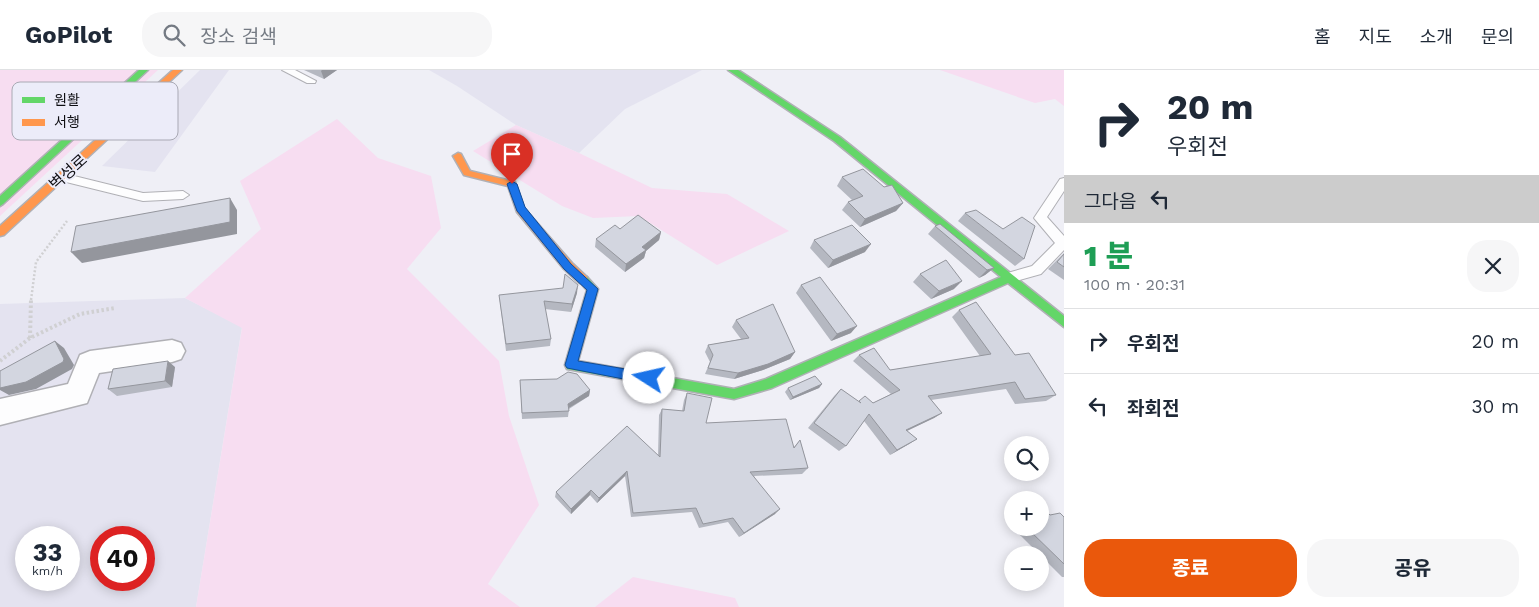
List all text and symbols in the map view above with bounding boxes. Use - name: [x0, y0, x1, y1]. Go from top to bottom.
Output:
- search box: [142, 12, 492, 57]
- text: GoPilot: [25, 21, 112, 49]
- icon: search: [160, 21, 188, 49]
- text: 장소 검색: [200, 25, 277, 48]
- text: 홈: [1314, 26, 1331, 47]
- text: 지도: [1359, 26, 1392, 47]
- text: 소개: [1420, 26, 1453, 47]
- text: 문의: [1481, 26, 1514, 47]
- legend: [12, 82, 178, 140]
- text: 20 m: [1167, 86, 1253, 128]
- icon: right: [1084, 90, 1149, 155]
- text: 원활: [54, 92, 80, 108]
- text: 서행: [54, 114, 80, 130]
- pin: [491, 133, 533, 184]
- text: 우회전: [1167, 134, 1228, 159]
- icon: arrive: [498, 140, 526, 168]
- street label: 벽성로: [45, 150, 91, 194]
- icon: left: [1146, 185, 1174, 213]
- text: 그다음: [1084, 190, 1136, 213]
- text: 1 분: [1084, 238, 1133, 273]
- button: close: [1467, 240, 1519, 292]
- text: 100 m · 20:31: [1084, 275, 1185, 294]
- icon: right: [1084, 327, 1112, 355]
- text: 20 m: [1472, 330, 1519, 353]
- text: 우회전: [1127, 332, 1179, 355]
- position arrow: [622, 351, 674, 403]
- icon: left: [1084, 392, 1112, 420]
- text: 30 m: [1472, 395, 1519, 418]
- text: 좌회전: [1127, 397, 1179, 420]
- map controls: [1004, 436, 1049, 591]
- button: search: [1004, 436, 1049, 481]
- button: +: [1004, 491, 1049, 536]
- speed limit sign: 40: [90, 526, 155, 591]
- text: 33: [33, 538, 62, 567]
- button: 종료: [1084, 539, 1297, 597]
- button: 공유: [1307, 539, 1519, 597]
- button: −: [1004, 546, 1049, 591]
- text: km/h: [32, 564, 63, 578]

